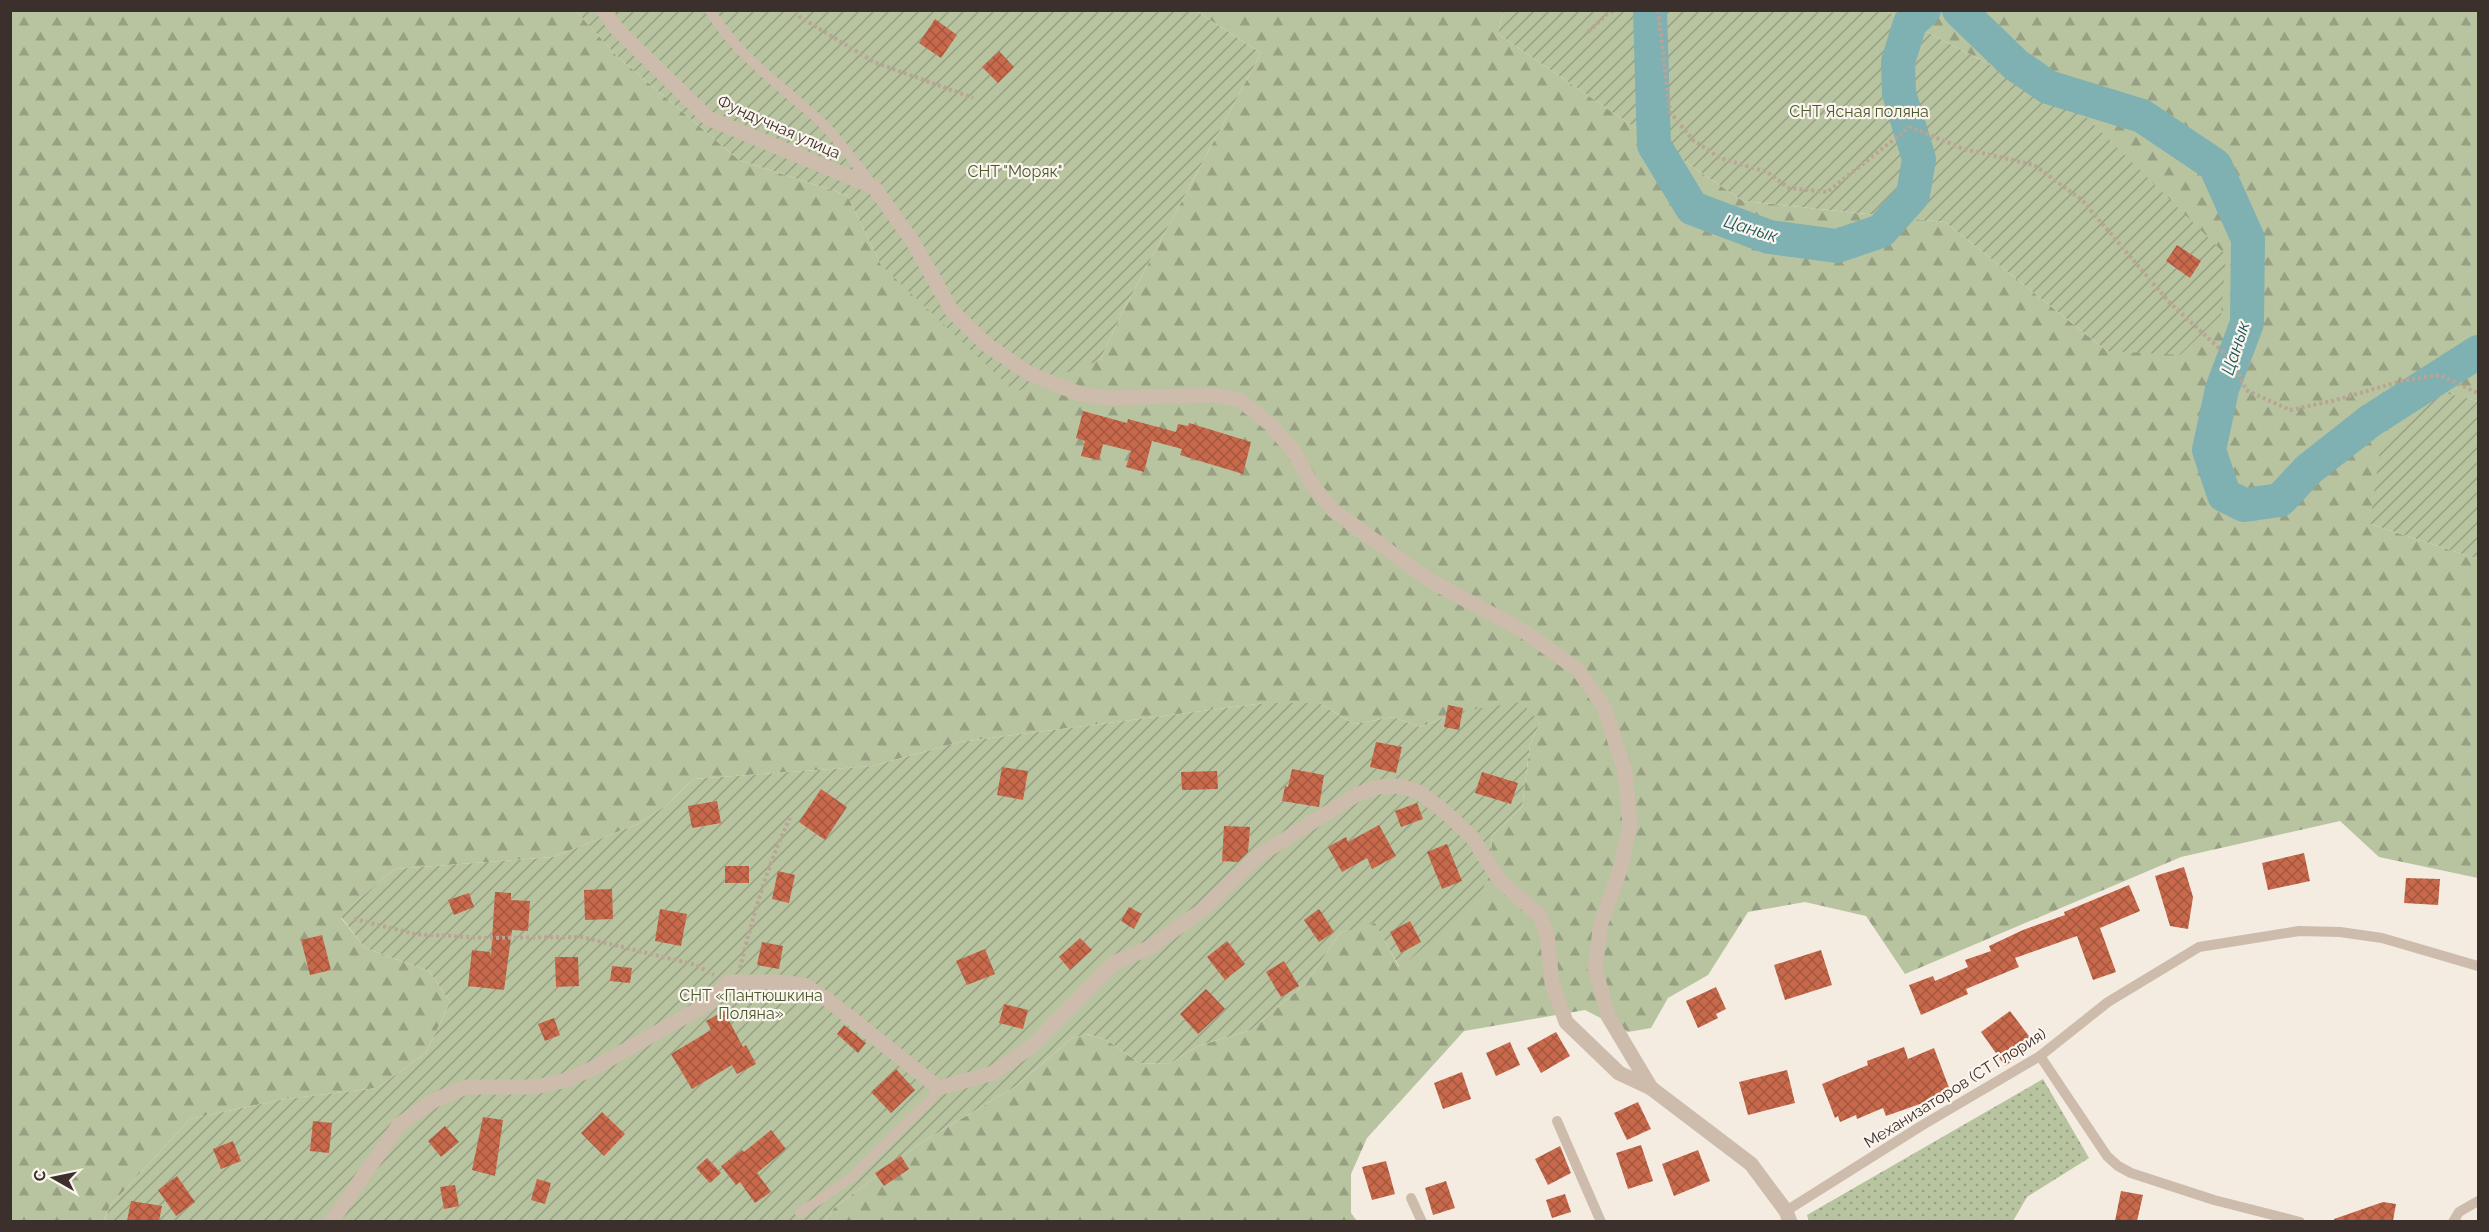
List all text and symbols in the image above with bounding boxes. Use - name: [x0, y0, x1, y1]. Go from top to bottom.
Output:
- street label: Фундучная улица: [715, 91, 843, 163]
- park label: СНТ Ясная поляна: [1789, 102, 1929, 121]
- park label: СНТ "Моряк": [967, 162, 1063, 181]
- water label: Цанык: [1722, 210, 1781, 246]
- water label: Цанык: [2216, 318, 2254, 378]
- park label: СНТ «Пантюшкина Поляна»: [679, 986, 823, 1023]
- street label: Механизаторов (СТ Глория): [1860, 1024, 2050, 1152]
- north arrow: [24, 1148, 84, 1208]
- text: С: [29, 1169, 50, 1183]

